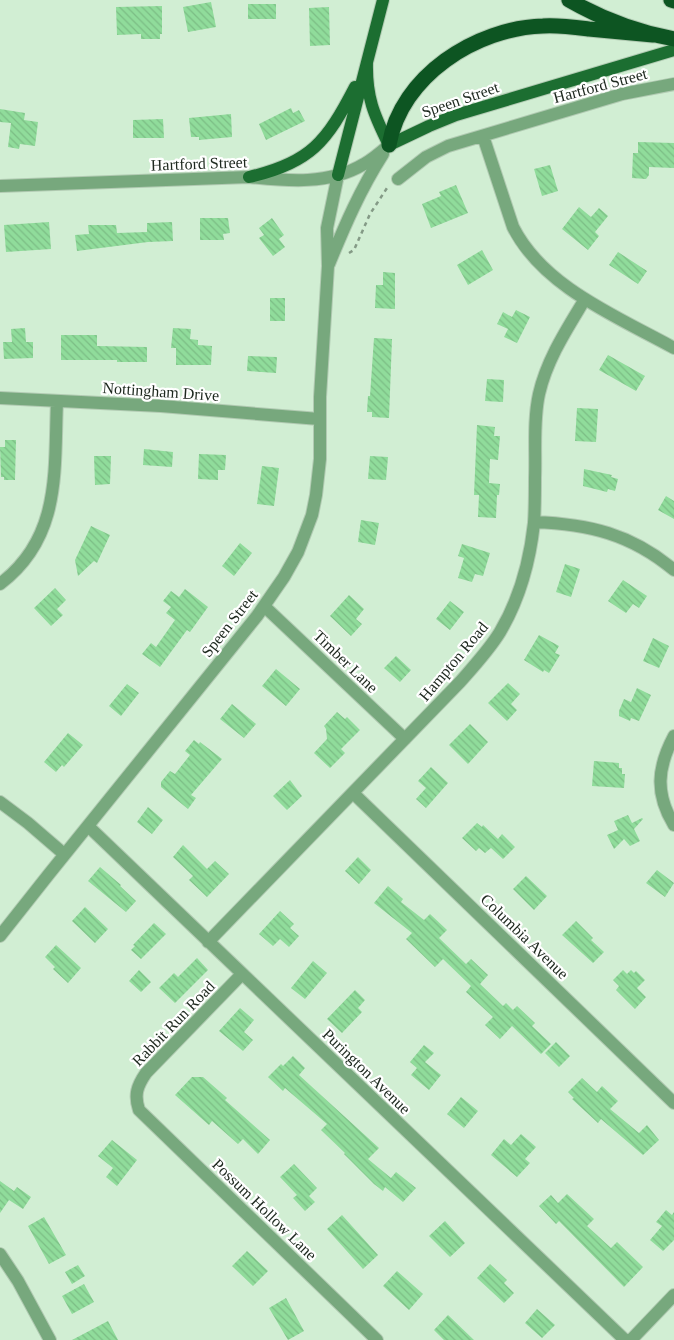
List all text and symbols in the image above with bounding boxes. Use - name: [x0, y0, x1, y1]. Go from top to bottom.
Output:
- street label: Hartford Street: [551, 65, 649, 106]
- street label: Speen Street: [419, 78, 502, 122]
- street label: Hartford Street: [151, 153, 248, 174]
- street label: Nottingham Drive: [102, 379, 220, 405]
- street label: Speen Street: [198, 586, 262, 661]
- street label: Hampton Road: [416, 619, 492, 705]
- street label: Timber Lane: [310, 627, 381, 696]
- street label: Columbia Avenue: [477, 890, 572, 982]
- street label: Rabbit Run Road: [129, 977, 218, 1069]
- street label: Purington Avenue: [319, 1025, 414, 1118]
- street label: Possum Hollow Lane: [209, 1155, 320, 1263]

